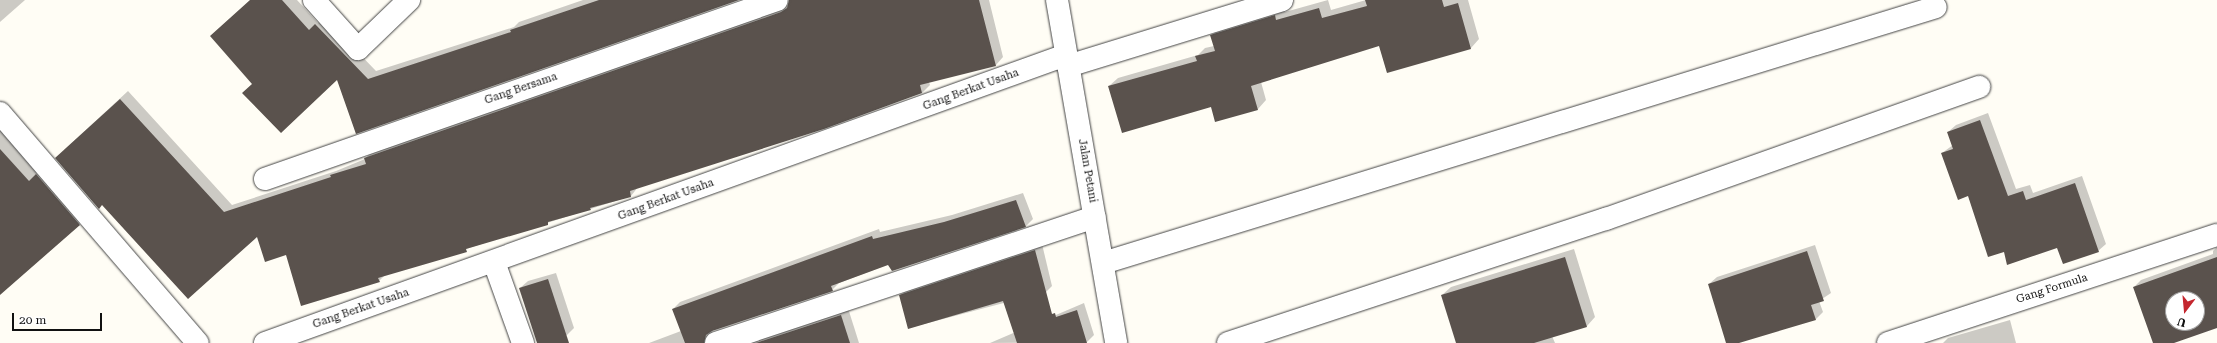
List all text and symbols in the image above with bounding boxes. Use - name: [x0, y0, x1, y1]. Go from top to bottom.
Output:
- street label: Gang Berkat Usaha: [921, 67, 1021, 113]
- street label: Gang Bersama: [483, 70, 559, 108]
- street label: Jalan Petani: [1075, 138, 1099, 204]
- street label: Gang Berkat Usaha: [616, 177, 716, 223]
- street label: Gang Formula: [2015, 271, 2089, 307]
- street label: Gang Berkat Usaha: [311, 286, 411, 332]
- north arrow: [2165, 291, 2205, 331]
- scale bar: [14, 305, 104, 331]
- text: 20 m: [19, 313, 46, 327]
- text: U: [2176, 315, 2188, 329]

